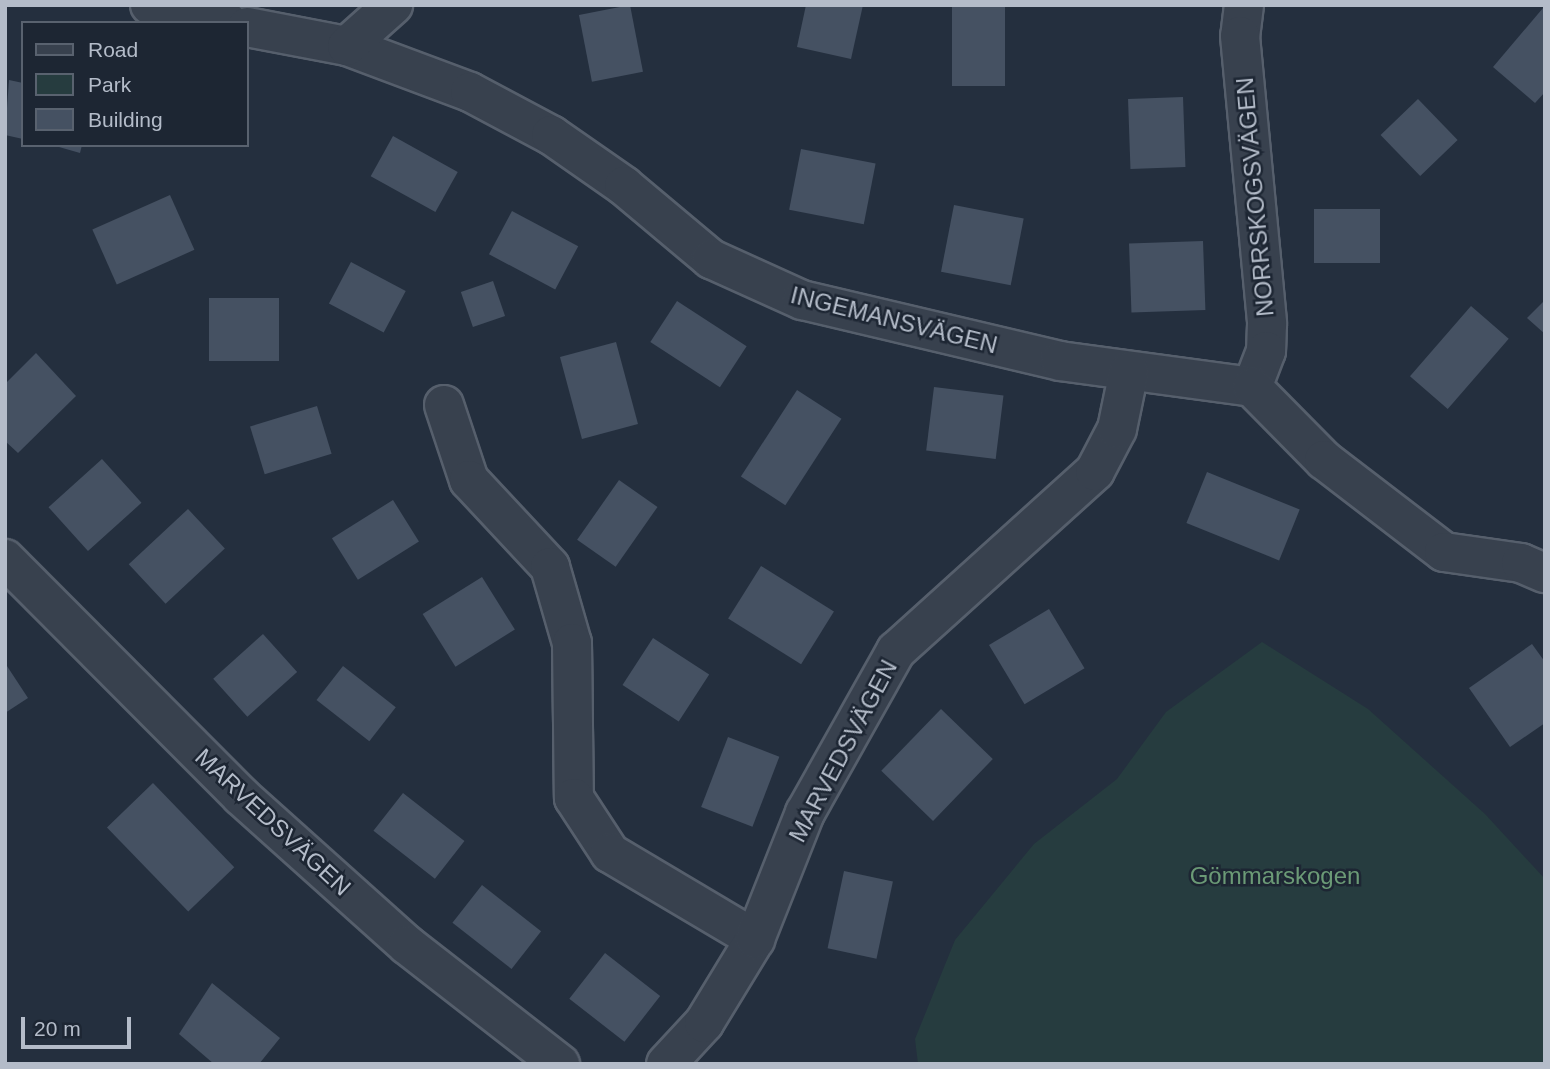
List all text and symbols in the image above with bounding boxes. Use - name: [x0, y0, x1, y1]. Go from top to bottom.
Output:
- legend: [21, 21, 248, 147]
- text: Road: [88, 38, 138, 61]
- text: Park: [88, 73, 131, 96]
- street label: NORRSKOGSVÄGEN: [1230, 76, 1280, 318]
- text: Building: [88, 108, 163, 131]
- street label: INGEMANSVÄGEN: [788, 280, 1000, 360]
- street label: MARVEDSVÄGEN: [783, 655, 903, 847]
- street label: MARVEDSVÄGEN: [189, 742, 357, 902]
- park label: Gömmarskogen: [1190, 862, 1360, 890]
- scale bar: [24, 1002, 135, 1046]
- text: 20 m: [34, 1017, 81, 1040]

